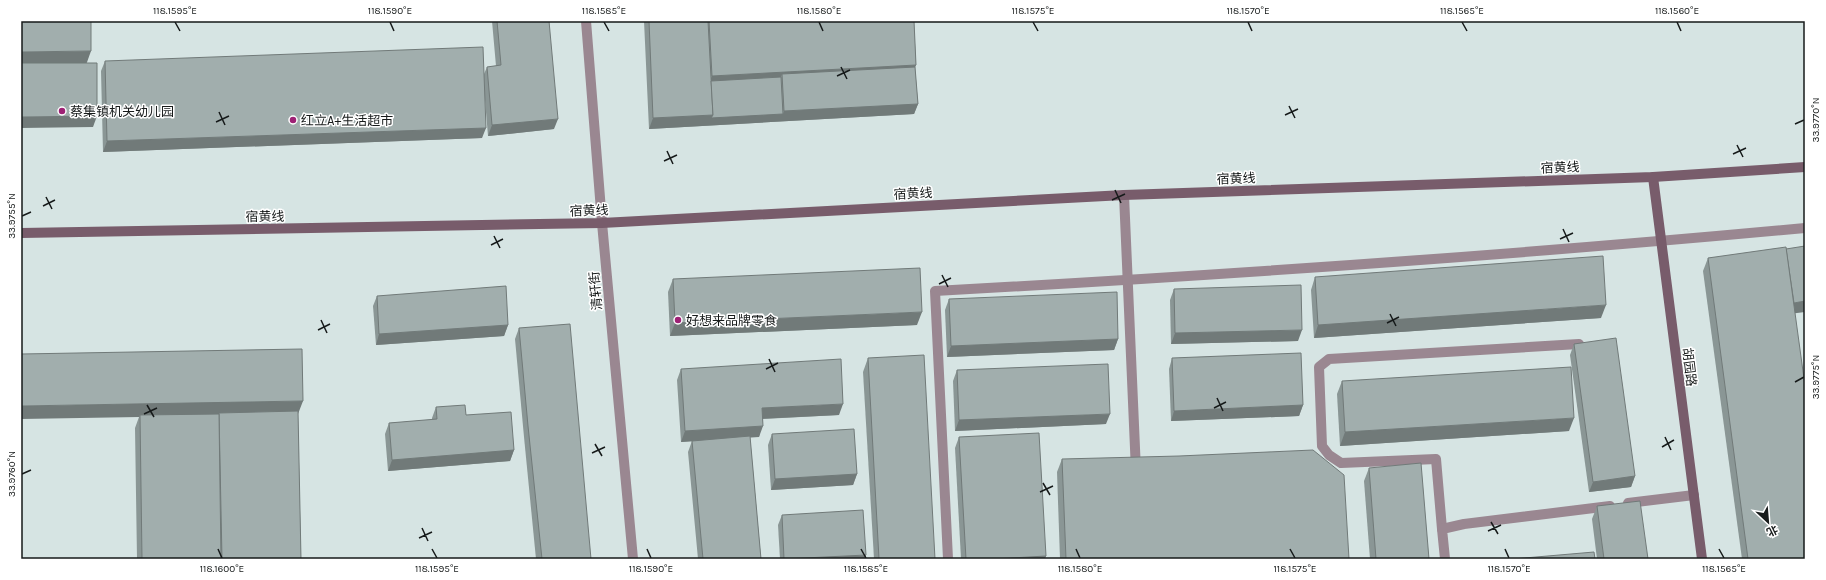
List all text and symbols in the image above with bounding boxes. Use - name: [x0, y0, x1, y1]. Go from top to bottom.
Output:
- text: 118.1595°E: [153, 5, 197, 17]
- text: 118.1590°E: [368, 5, 412, 17]
- text: 118.1585°E: [582, 5, 626, 17]
- text: 118.1580°E: [797, 5, 841, 17]
- text: 118.1575°E: [1012, 5, 1054, 17]
- text: 118.1570°E: [1226, 5, 1270, 17]
- text: 118.1565°E: [1440, 5, 1484, 17]
- text: 118.1560°E: [1655, 5, 1699, 17]
- text: 33.9770°N: [1810, 98, 1822, 142]
- place label: 蔡集镇机关幼儿园: [70, 104, 174, 119]
- marker: 蔡集镇机关幼儿园: [57, 106, 67, 116]
- place label: 红立A+生活超市: [301, 113, 393, 128]
- marker: 红立A+生活超市: [288, 115, 298, 125]
- street label: 宿黄线: [1540, 159, 1580, 176]
- street label: 宿黄线: [1216, 170, 1256, 187]
- street label: 宿黄线: [893, 185, 933, 202]
- text: 33.9755°N: [6, 193, 18, 239]
- street label: 宿黄线: [569, 202, 609, 219]
- street label: 宿黄线: [245, 209, 285, 224]
- street label: 清轩街: [586, 271, 605, 311]
- place label: 好想来品牌零食: [686, 313, 777, 328]
- marker: 好想来品牌零食: [673, 315, 683, 325]
- street label: 胡园路: [1680, 347, 1699, 387]
- text: 33.9775°N: [1810, 355, 1822, 399]
- text: 33.9760°N: [6, 451, 18, 497]
- north arrow: [1748, 502, 1788, 542]
- text: 北: [1764, 522, 1780, 539]
- text: 118.1600°E: [200, 563, 244, 575]
- text: 118.1595°E: [415, 563, 459, 575]
- text: 118.1590°E: [629, 563, 673, 575]
- text: 118.1585°E: [844, 563, 888, 575]
- text: 118.1580°E: [1058, 563, 1102, 575]
- text: 118.1575°E: [1274, 563, 1316, 575]
- text: 118.1570°E: [1487, 563, 1531, 575]
- text: 118.1565°E: [1702, 563, 1746, 575]

